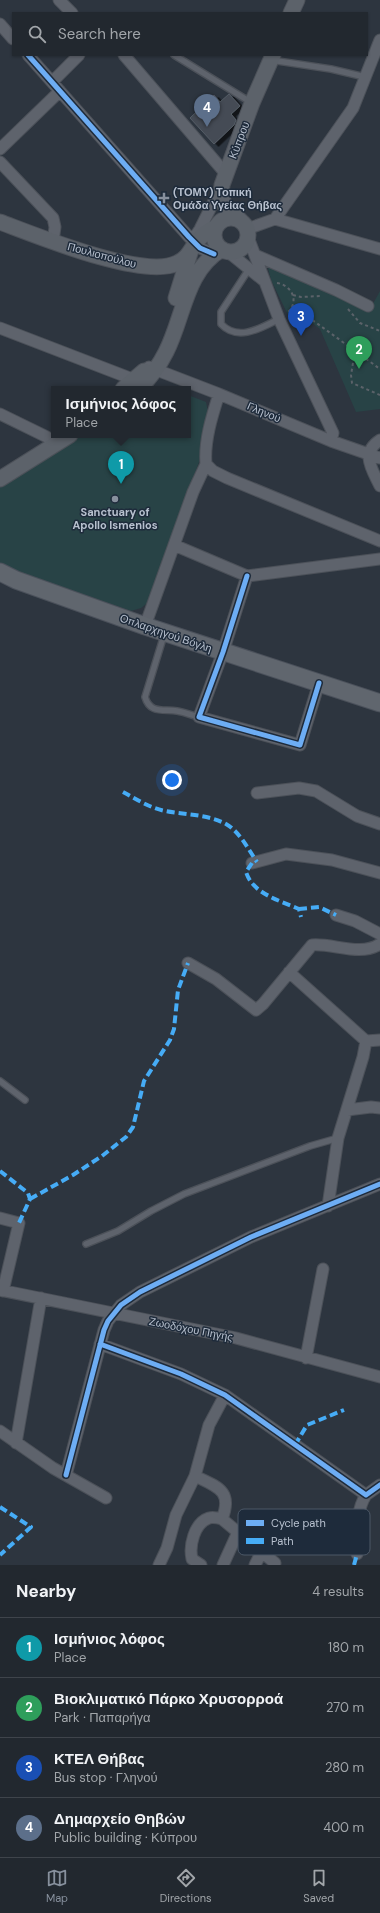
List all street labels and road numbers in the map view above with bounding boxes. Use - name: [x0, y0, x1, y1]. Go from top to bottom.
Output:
- street label: Κύπρου: [226, 119, 252, 161]
- street label: Πουλιοπούλου: [66, 239, 138, 271]
- street label: Γληνού: [245, 399, 283, 425]
- street label: Οπλαρχηγού Βόγλη: [118, 611, 214, 655]
- street label: Ζωοδόχου Πηγής: [148, 1314, 234, 1344]

